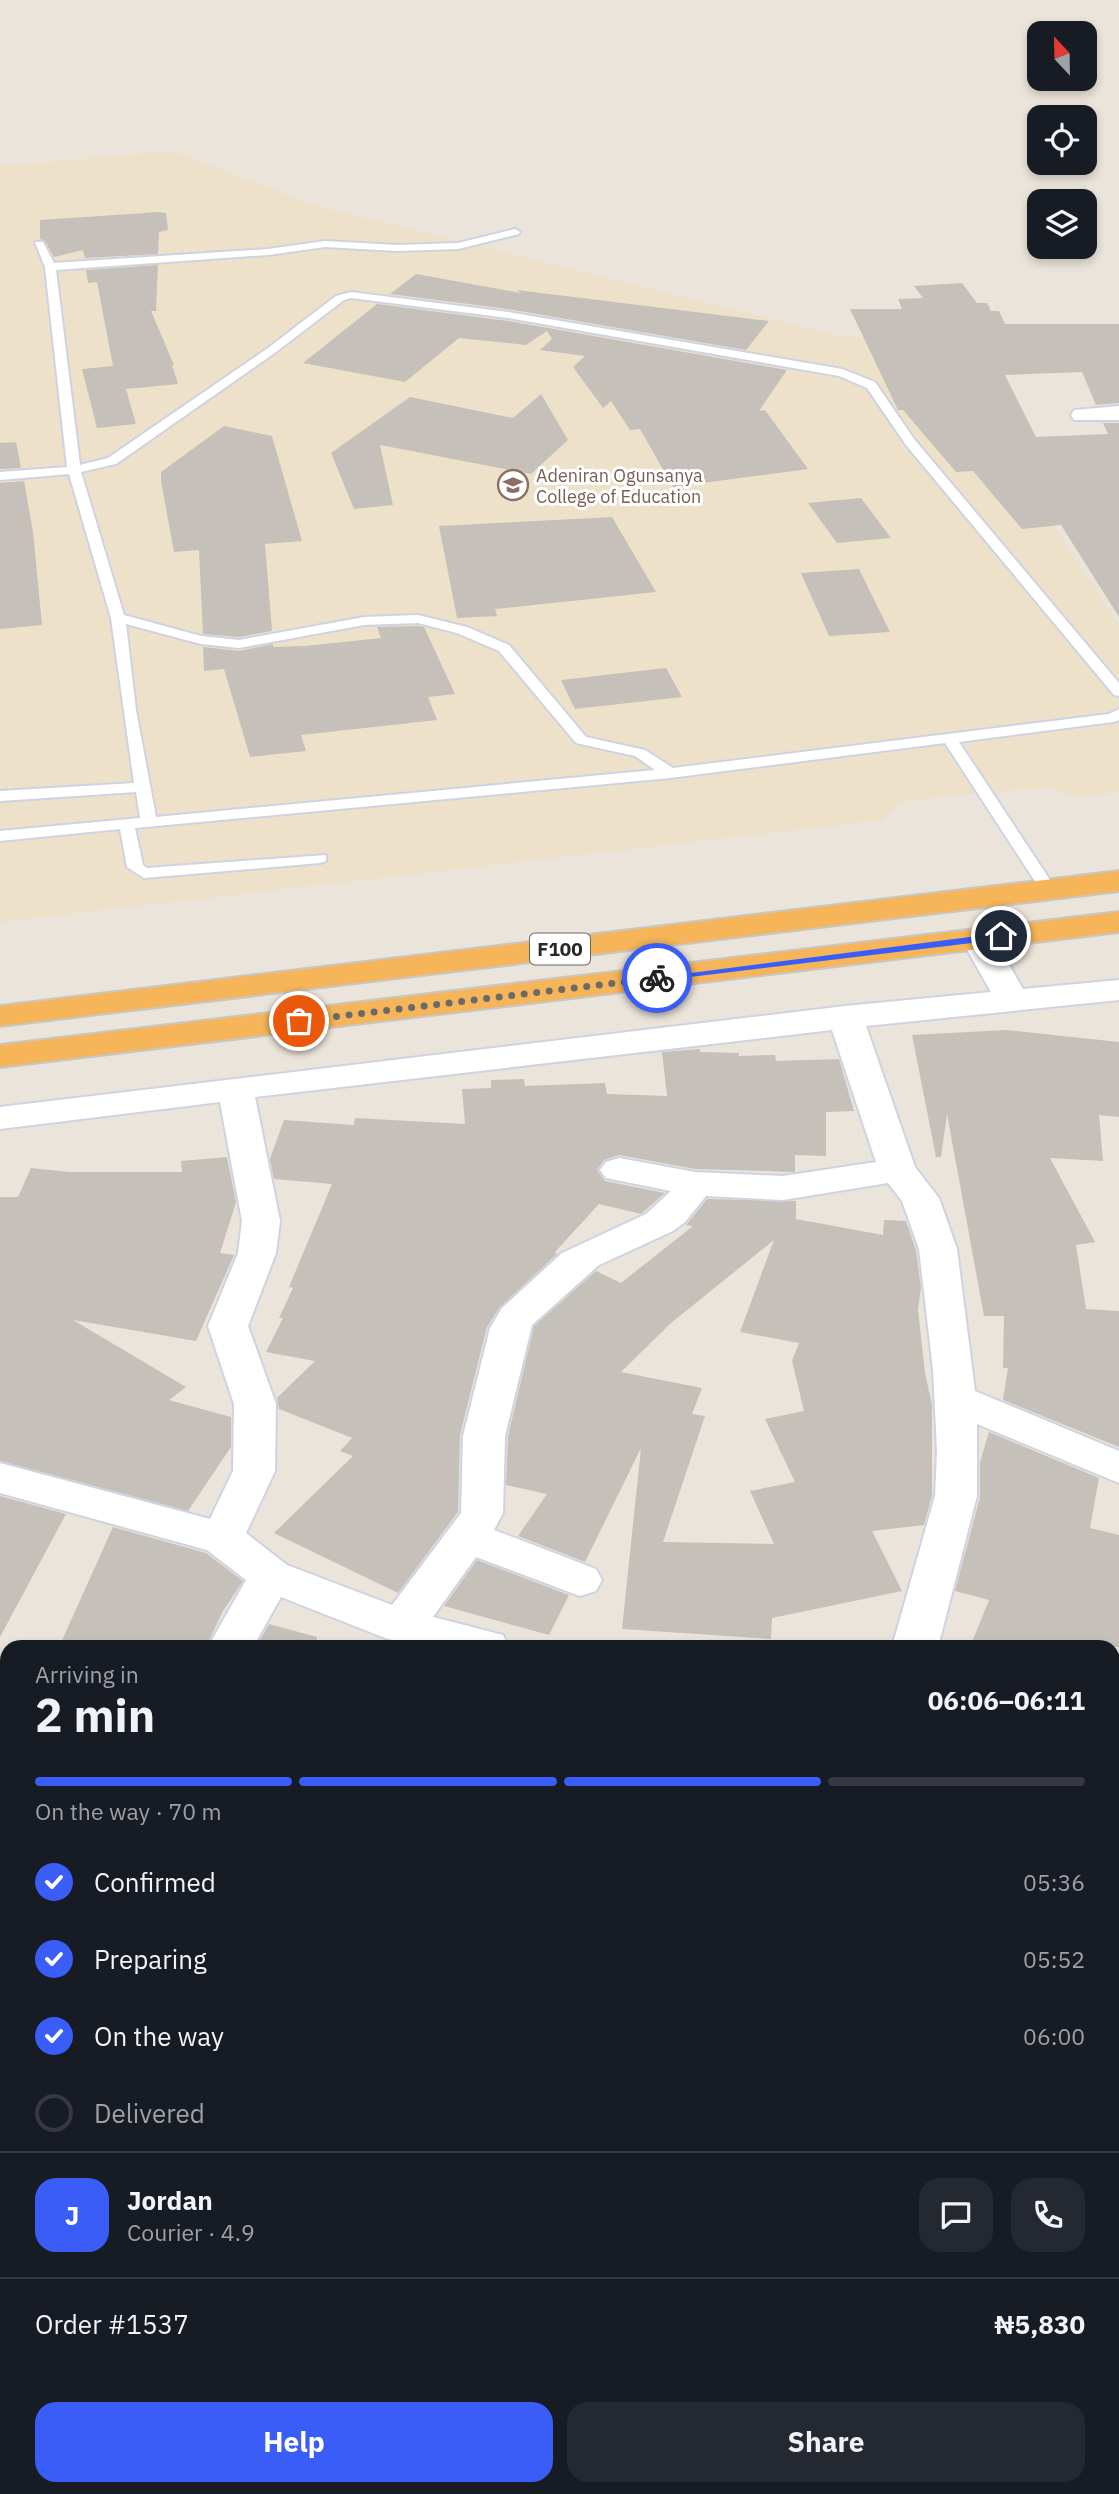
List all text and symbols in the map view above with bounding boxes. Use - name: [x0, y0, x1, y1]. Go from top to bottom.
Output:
- north arrow: [1027, 21, 1097, 91]
- map controls: [1027, 21, 1097, 259]
- button: locate: [1027, 105, 1097, 175]
- button: layers: [1027, 189, 1097, 259]
- place label: Adeniran Ogunsanya College of Education: [536, 464, 703, 508]
- school or university icon: Adeniran Ogunsanya College of Education: [496, 468, 530, 502]
- pin: [971, 906, 1031, 966]
- icon: home: [982, 917, 1020, 955]
- road number: F100: [530, 934, 590, 965]
- courier: [622, 943, 692, 1013]
- icon: bike: [638, 959, 676, 997]
- pin: [269, 991, 329, 1051]
- icon: bag: [280, 1002, 318, 1040]
- text: Arriving in: [35, 1659, 139, 1689]
- text: 06:06–06:11: [928, 1683, 1085, 1717]
- text: 2 min: [35, 1685, 155, 1745]
- text: On the way · 70 m: [35, 1796, 222, 1826]
- icon: check: [35, 1863, 73, 1901]
- text: Confirmed: [94, 1865, 216, 1899]
- text: 05:36: [1023, 1867, 1085, 1897]
- icon: check: [35, 1940, 73, 1978]
- text: Preparing: [94, 1942, 207, 1976]
- text: 05:52: [1023, 1944, 1085, 1974]
- icon: check: [35, 2017, 73, 2055]
- text: On the way: [94, 2019, 224, 2053]
- text: 06:00: [1023, 2021, 1085, 2051]
- text: Delivered: [94, 2096, 205, 2130]
- button: chat: [919, 2178, 993, 2252]
- button: phone: [1011, 2178, 1085, 2252]
- text: Jordan: [127, 2183, 213, 2217]
- text: J: [65, 2198, 79, 2232]
- text: Courier · 4.9: [127, 2217, 255, 2247]
- text: Order #1537: [35, 2307, 189, 2341]
- text: ₦5,830: [994, 2307, 1085, 2341]
- button: Help: [35, 2402, 553, 2482]
- button: Share: [567, 2402, 1085, 2482]

